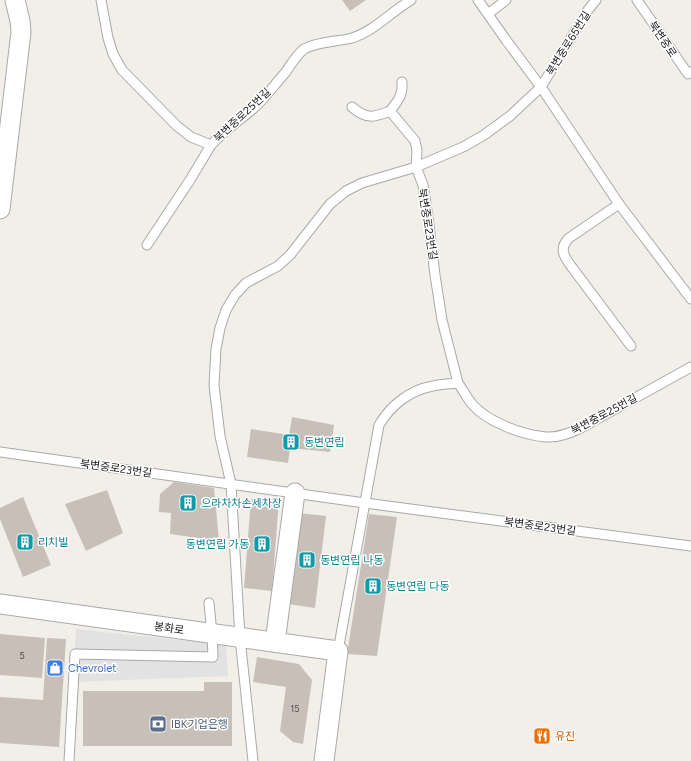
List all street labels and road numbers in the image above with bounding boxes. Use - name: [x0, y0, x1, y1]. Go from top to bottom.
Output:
- street label: 북변중로65번길: [543, 9, 593, 78]
- street label: 북변중로: [646, 19, 679, 60]
- street label: 북변중로25번길: [211, 86, 274, 145]
- street label: 북변중로23번길: [415, 187, 440, 261]
- street label: 북변중로25번길: [569, 392, 640, 437]
- street label: 북변중로23번길: [79, 457, 153, 480]
- street label: 북변중로23번길: [503, 515, 577, 538]
- street label: 봉화로: [153, 620, 185, 637]

